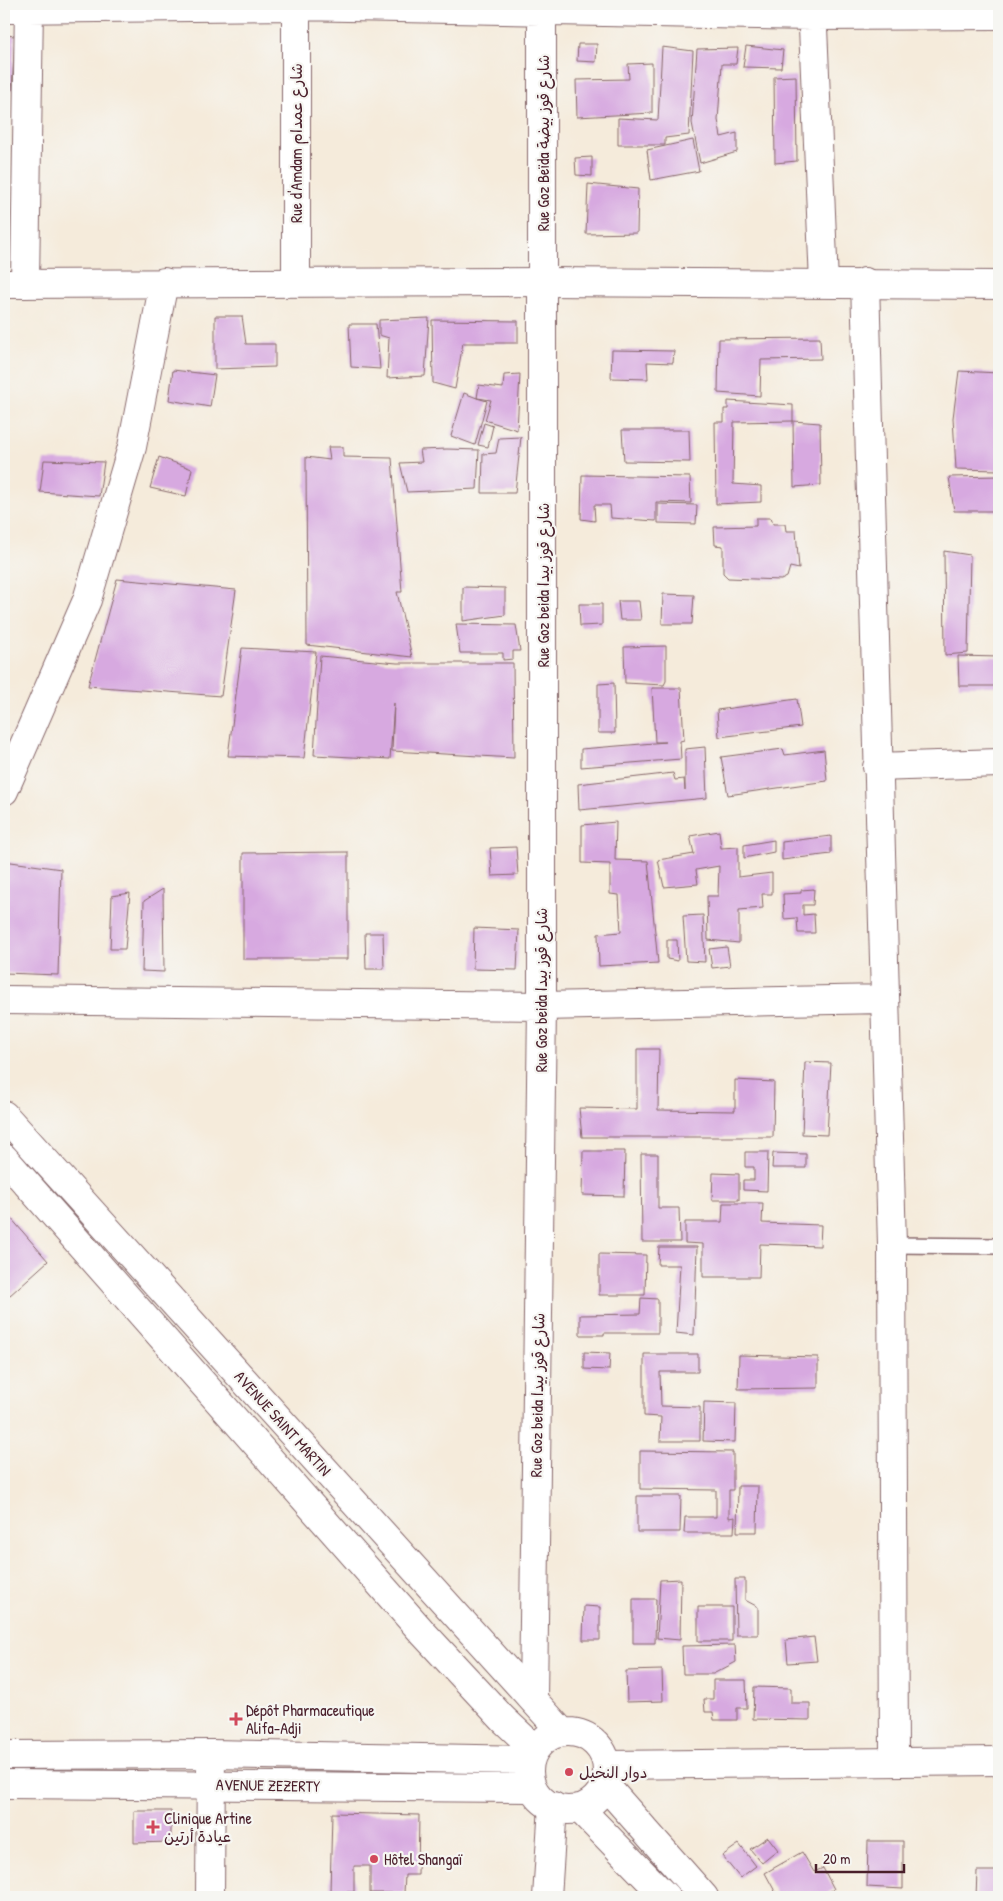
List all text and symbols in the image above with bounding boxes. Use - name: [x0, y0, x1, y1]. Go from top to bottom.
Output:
- street label: Rue Goz Beïda شارع قوز بيضة: [532, 55, 555, 231]
- street label: Rue d'Amdam شارع عمدام: [285, 63, 309, 223]
- street label: Rue Goz beida شارع قوز بيدا: [532, 503, 555, 667]
- street label: Rue Goz beida شارع قوز بيدا: [530, 908, 553, 1072]
- street label: Rue Goz beida شارع قوز بيدا: [525, 1313, 550, 1478]
- street label: AVENUE SAINT MARTIN: [230, 1366, 336, 1480]
- place label: Dépôt Pharmaceutique Alifa-Adji: [246, 1699, 375, 1739]
- marker: Dépôt Pharmaceutique Alifa-Adji: [230, 1713, 242, 1725]
- place label: دوار النخيل: [579, 1761, 648, 1783]
- marker: دوار النخيل: [563, 1766, 575, 1778]
- street label: AVENUE ZEZERTY: [216, 1773, 320, 1797]
- place label: Clinique Artine عيادة أرتين: [164, 1807, 253, 1847]
- marker: Clinique Artine عيادة أرتين: [146, 1820, 160, 1834]
- scale bar: [816, 1841, 903, 1873]
- place label: Hôtel Shangaï: [384, 1848, 463, 1870]
- text: 20 m: [823, 1848, 850, 1869]
- marker: Hôtel Shangaï: [368, 1853, 380, 1865]

